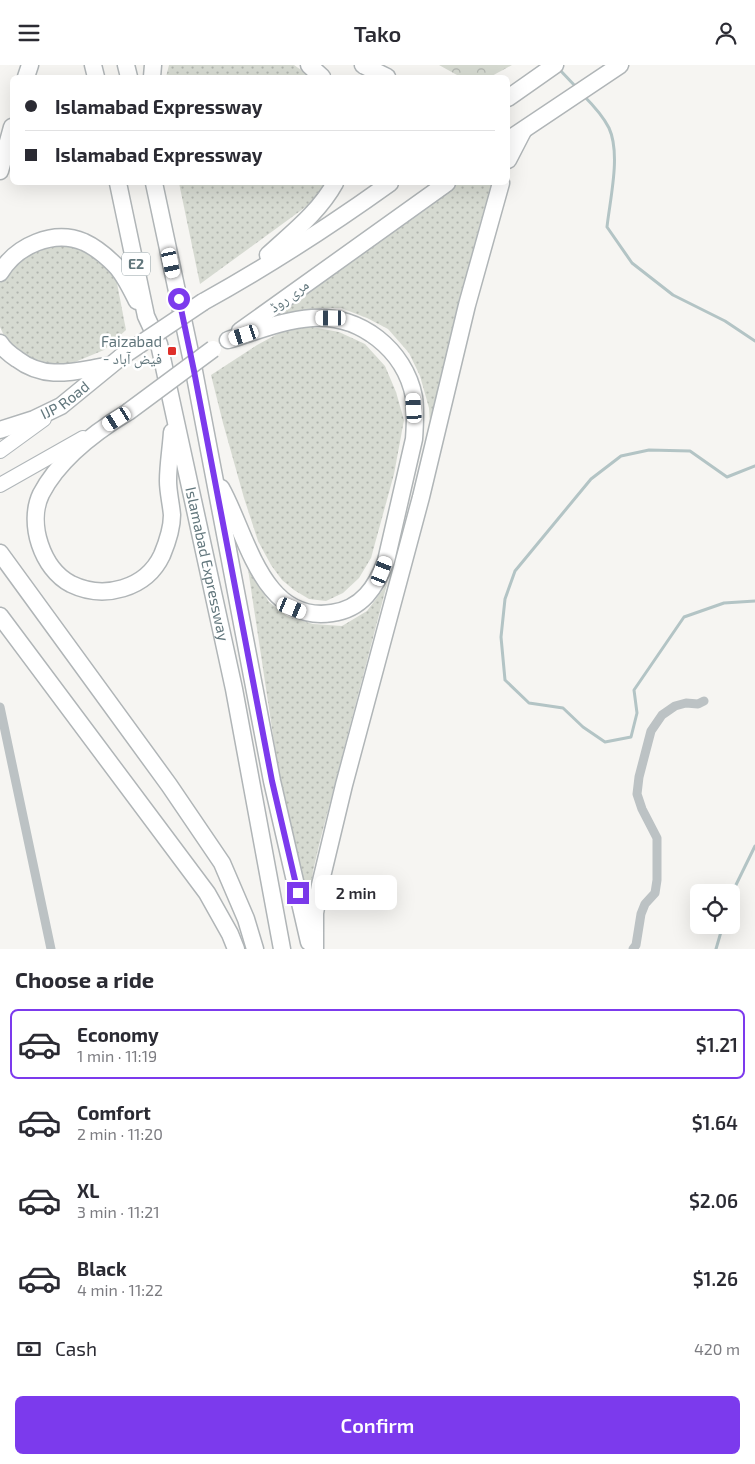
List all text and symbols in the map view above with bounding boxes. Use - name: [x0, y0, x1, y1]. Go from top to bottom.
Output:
- icon: menu: [15, 19, 43, 47]
- icon: person: [712, 19, 740, 47]
- text: Tako: [354, 20, 401, 46]
- text: Islamabad Expressway: [55, 95, 262, 118]
- text: Islamabad Expressway: [55, 143, 262, 166]
- car: [160, 247, 181, 279]
- road number: E2: [122, 253, 150, 275]
- street label: مری روڈ: [265, 275, 313, 317]
- route start: [168, 288, 190, 310]
- car: [316, 311, 346, 326]
- car: [227, 323, 260, 347]
- place label: Faizabad - فیض آباد: [101, 332, 162, 369]
- marker: Faizabad - فیض آباد: [166, 345, 178, 357]
- street label: IJP Road: [37, 377, 92, 423]
- car: [405, 393, 422, 423]
- car: [100, 405, 133, 433]
- street label: Islamabad Expressway: [182, 485, 233, 643]
- car: [369, 554, 394, 588]
- car: [275, 595, 308, 621]
- callout: 2 min: [316, 875, 398, 911]
- route end: [287, 882, 309, 904]
- text: 2 min: [336, 883, 376, 902]
- map controls: [690, 884, 740, 934]
- button: locate: [690, 884, 740, 934]
- text: Choose a ride: [15, 966, 154, 992]
- icon: car: [17, 1022, 62, 1067]
- text: Economy: [77, 1023, 159, 1046]
- text: $1.21: [696, 1033, 738, 1056]
- text: 1 min · 11:19: [77, 1046, 157, 1065]
- icon: car: [17, 1100, 62, 1145]
- text: Comfort: [77, 1101, 151, 1124]
- text: $1.64: [692, 1111, 738, 1134]
- text: 2 min · 11:20: [77, 1124, 163, 1143]
- icon: car: [17, 1178, 62, 1223]
- text: XL: [77, 1179, 99, 1202]
- text: $2.06: [689, 1189, 738, 1212]
- text: 3 min · 11:21: [77, 1202, 160, 1221]
- icon: car: [17, 1256, 62, 1301]
- text: Black: [77, 1257, 127, 1280]
- text: $1.26: [693, 1267, 738, 1290]
- text: 4 min · 11:22: [77, 1280, 163, 1299]
- icon: cash: [15, 1335, 43, 1363]
- text: Cash: [55, 1337, 97, 1360]
- text: 420 m: [694, 1339, 740, 1358]
- button: Confirm: [15, 1396, 740, 1454]

